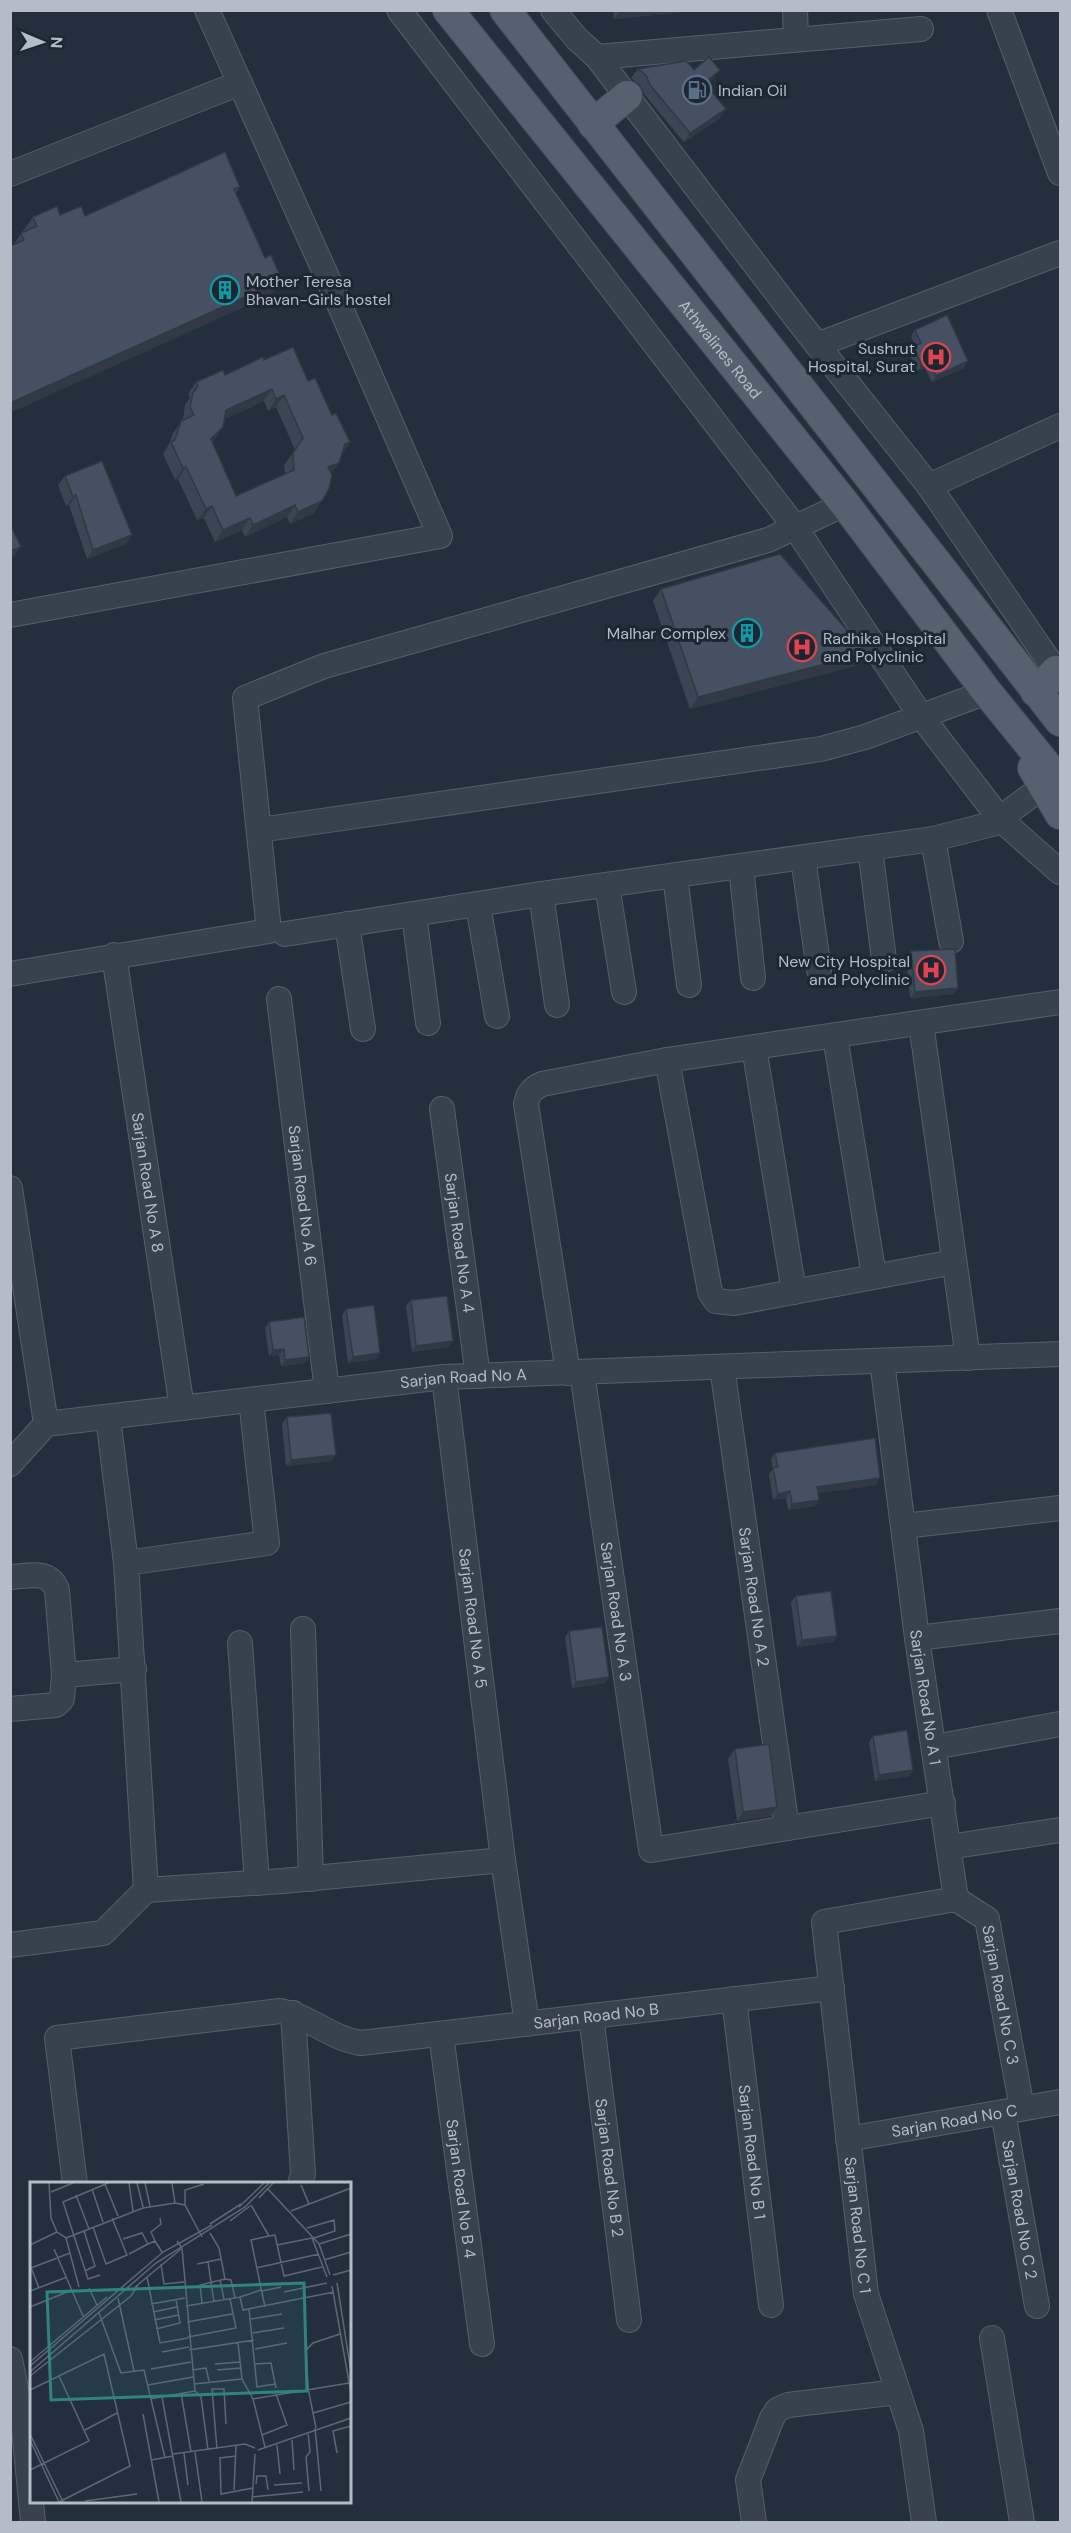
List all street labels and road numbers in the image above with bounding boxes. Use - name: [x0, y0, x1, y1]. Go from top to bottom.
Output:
- street label: Athwalines Road: [674, 295, 766, 403]
- street label: Sarjan Road No A 8: [127, 1111, 168, 1254]
- street label: Sarjan Road No A 6: [284, 1124, 322, 1267]
- street label: Sarjan Road No A 4: [440, 1172, 479, 1314]
- street label: Sarjan Road No A: [399, 1364, 527, 1393]
- street label: Sarjan Road No A 2: [734, 1526, 774, 1668]
- street label: Sarjan Road No A 3: [596, 1540, 637, 1683]
- street label: Sarjan Road No A 5: [454, 1547, 492, 1690]
- street label: Sarjan Road No A 1: [905, 1628, 946, 1766]
- street label: Sarjan Road No C 3: [977, 1923, 1024, 2066]
- street label: Sarjan Road No B: [532, 1998, 660, 2034]
- street label: Sarjan Road No B 1: [733, 2084, 771, 2220]
- street label: Sarjan Road No B 2: [590, 2097, 629, 2238]
- street label: Sarjan Road No C: [890, 2100, 1019, 2142]
- street label: Sarjan Road No B 4: [441, 2118, 481, 2260]
- street label: Sarjan Road No C 2: [997, 2138, 1042, 2281]
- street label: Sarjan Road No C 1: [840, 2156, 876, 2294]

